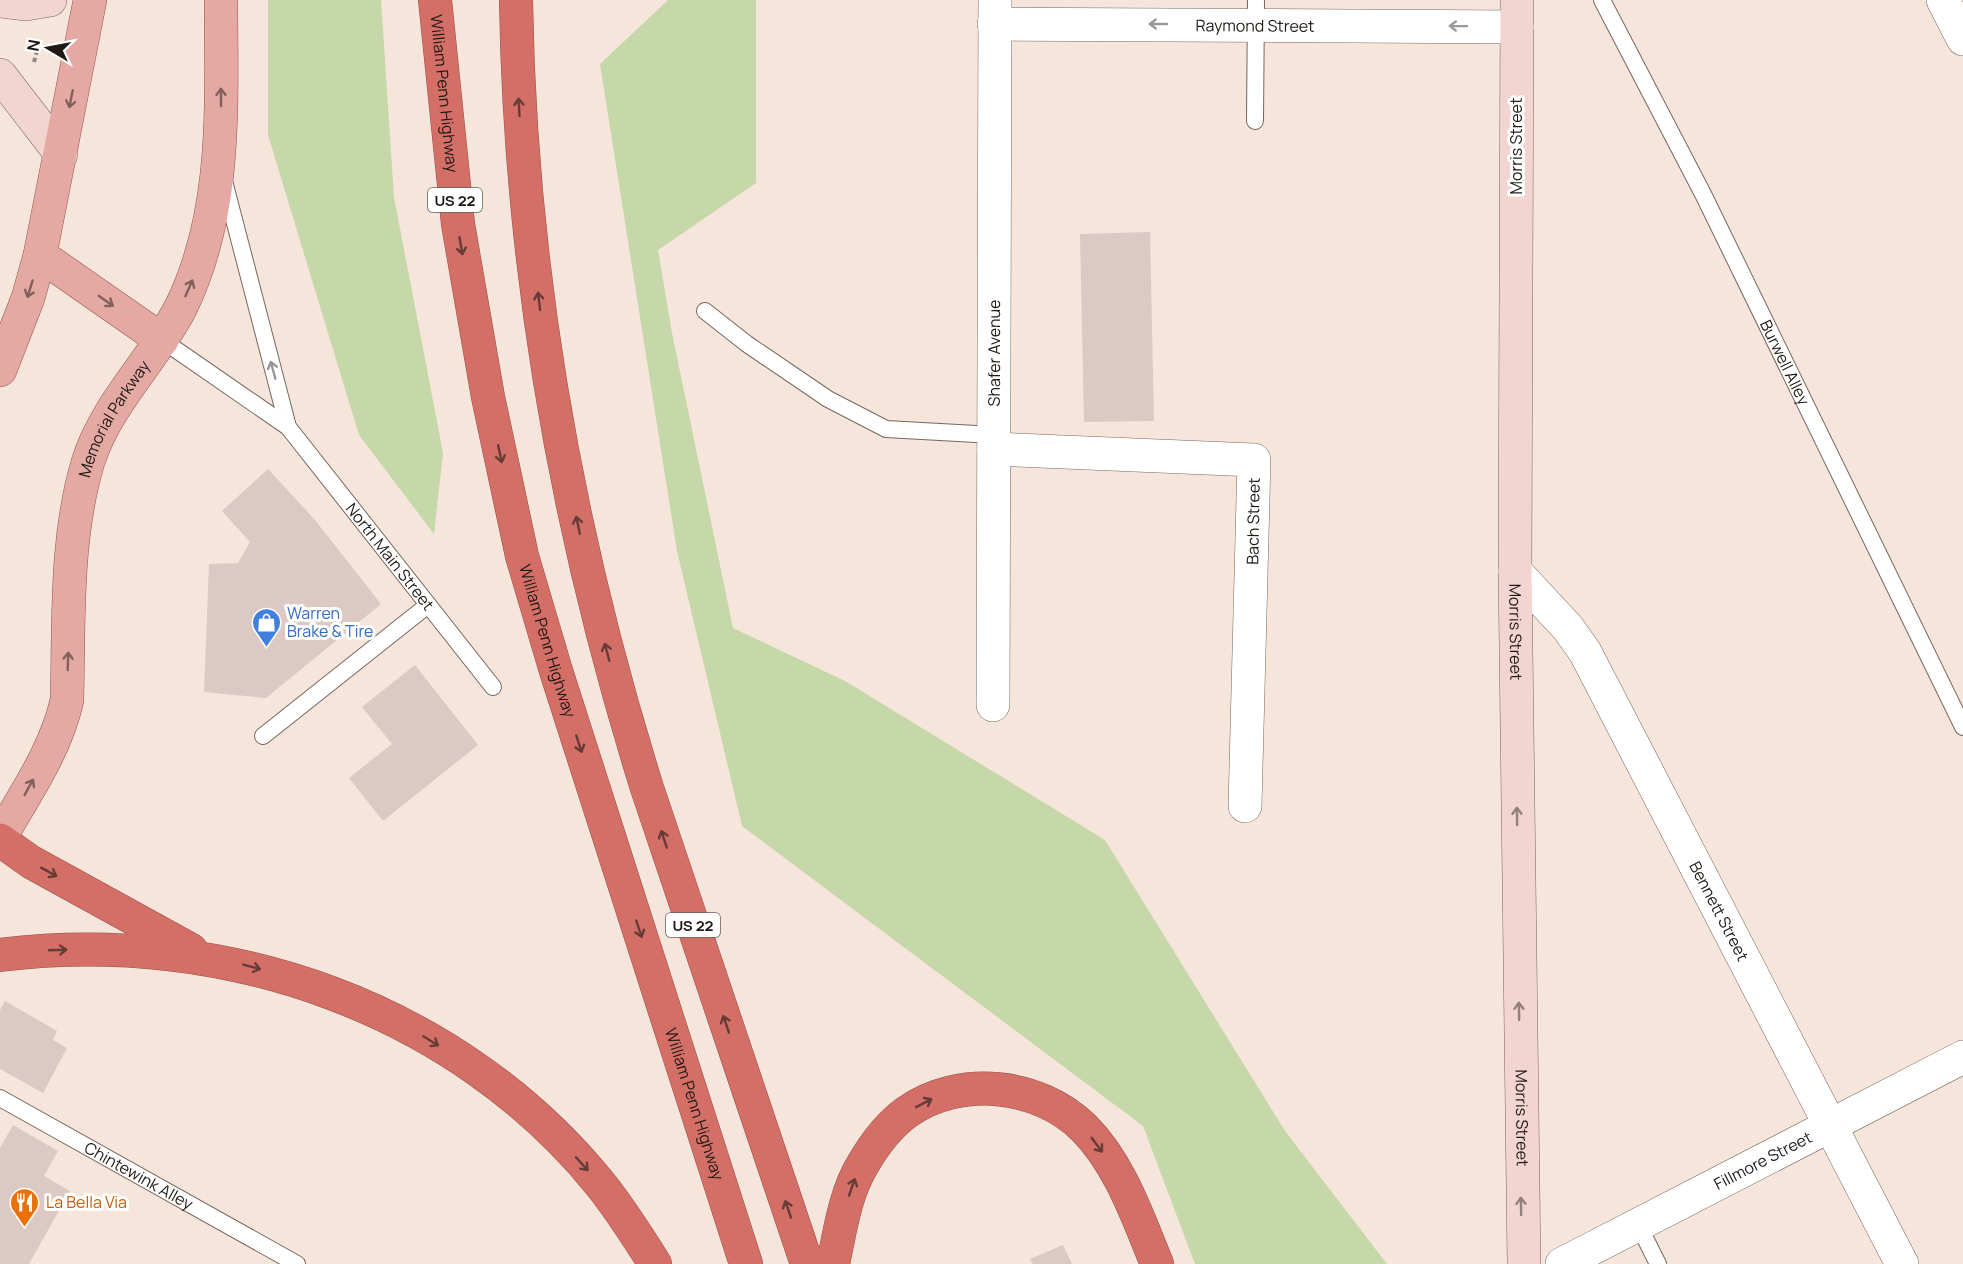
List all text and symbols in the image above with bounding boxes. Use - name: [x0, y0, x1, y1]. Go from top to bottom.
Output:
- street label: William Penn Highway: [426, 13, 464, 174]
- street label: Raymond Street: [1195, 14, 1315, 37]
- north arrow: [18, 18, 78, 78]
- one-way arrow: [1149, 18, 1169, 30]
- one-way arrow: [1449, 20, 1469, 32]
- text: N: [21, 38, 45, 53]
- one-way arrow: [215, 87, 227, 107]
- one-way arrow: [65, 88, 76, 108]
- one-way arrow: [514, 97, 525, 117]
- street label: Morris Street: [1505, 98, 1527, 194]
- road number: US 22: [428, 188, 482, 212]
- one-way arrow: [456, 236, 467, 255]
- one-way arrow: [24, 279, 35, 298]
- one-way arrow: [184, 279, 196, 297]
- one-way arrow: [533, 292, 544, 311]
- one-way arrow: [97, 295, 113, 307]
- street label: Shafer Avenue: [983, 300, 1005, 406]
- street label: Burwell Alley: [1755, 316, 1815, 409]
- street label: Memorial Parkway: [73, 355, 155, 480]
- one-way arrow: [267, 361, 279, 380]
- one-way arrow: [495, 444, 506, 464]
- street label: Bach Street: [1241, 477, 1265, 565]
- street label: North Main Street: [341, 498, 439, 615]
- one-way arrow: [572, 516, 583, 535]
- street label: William Penn Highway: [514, 562, 581, 721]
- street label: Morris Street: [1504, 583, 1527, 681]
- place label: Warren Brake & Tire: [287, 602, 373, 642]
- shop icon: Warren Brake & Tire: [250, 606, 282, 648]
- one-way arrow: [601, 643, 613, 662]
- one-way arrow: [62, 652, 73, 672]
- one-way arrow: [574, 734, 585, 753]
- one-way arrow: [23, 779, 35, 796]
- one-way arrow: [1511, 806, 1523, 826]
- one-way arrow: [658, 830, 669, 849]
- street label: Bennett Street: [1684, 857, 1754, 965]
- one-way arrow: [40, 866, 57, 878]
- road number: US 22: [666, 913, 720, 937]
- one-way arrow: [634, 919, 645, 938]
- one-way arrow: [48, 944, 68, 956]
- one-way arrow: [242, 962, 261, 974]
- one-way arrow: [1513, 1001, 1525, 1021]
- one-way arrow: [720, 1015, 731, 1034]
- street label: William Penn Highway: [660, 1025, 730, 1183]
- one-way arrow: [423, 1035, 440, 1048]
- street label: Morris Street: [1510, 1069, 1534, 1167]
- one-way arrow: [914, 1097, 932, 1109]
- street label: Fillmore Street: [1710, 1126, 1816, 1195]
- street label: Chintewink Alley: [80, 1136, 198, 1215]
- one-way arrow: [1091, 1136, 1104, 1152]
- one-way arrow: [575, 1156, 589, 1171]
- one-way arrow: [848, 1178, 859, 1197]
- restaurant icon: La Bella Via: [9, 1186, 41, 1228]
- place label: La Bella Via: [46, 1191, 127, 1213]
- one-way arrow: [1515, 1196, 1527, 1216]
- one-way arrow: [782, 1199, 793, 1218]

